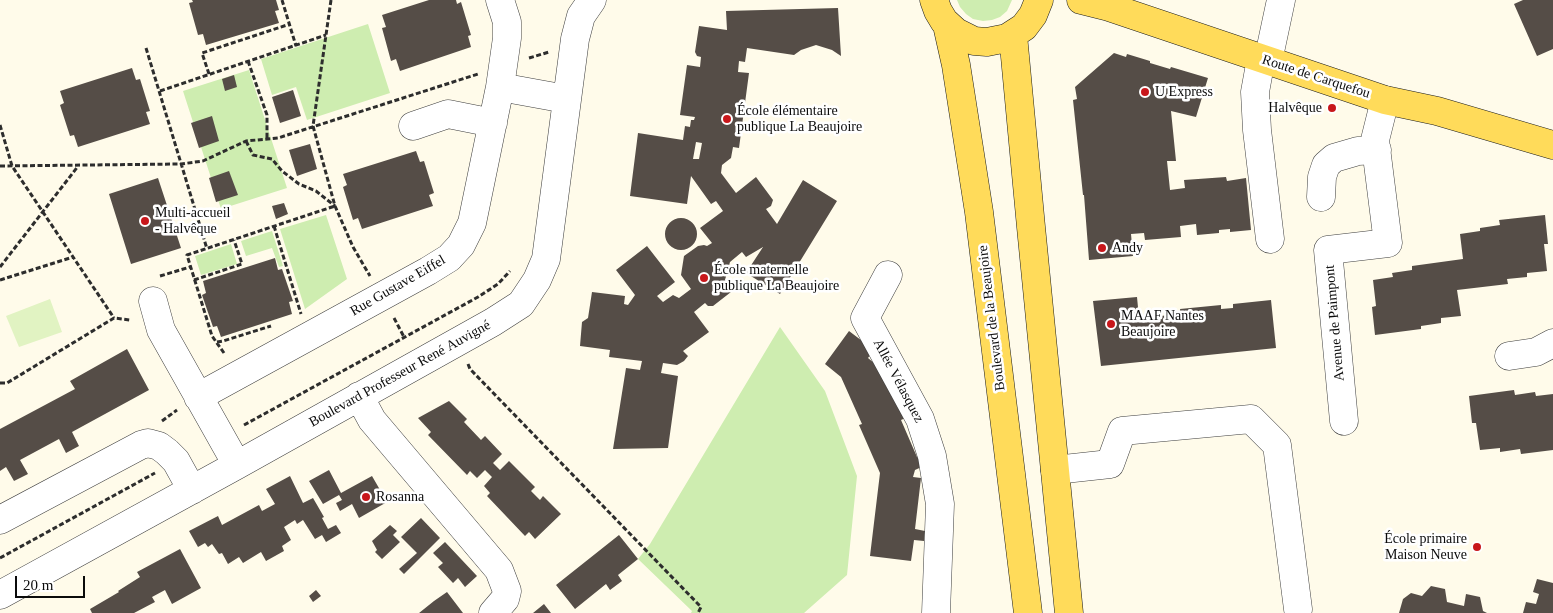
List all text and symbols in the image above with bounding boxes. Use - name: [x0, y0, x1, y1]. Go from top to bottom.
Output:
- street label: Route de Carquefou: [1260, 52, 1372, 102]
- place label: U Express: [1155, 84, 1213, 100]
- marker: U Express: [1139, 86, 1151, 98]
- place label: Halvêque: [1268, 100, 1322, 116]
- marker: Halvêque: [1326, 102, 1338, 114]
- place label: École élémentaire publique La Beaujoire: [737, 103, 862, 136]
- marker: École élémentaire publique La Beaujoire: [721, 113, 733, 125]
- place label: Multi-accueil - Halvêque: [155, 205, 230, 238]
- marker: Multi-accueil - Halvêque: [139, 215, 151, 227]
- place label: Andy: [1112, 240, 1143, 256]
- marker: Andy: [1096, 242, 1108, 254]
- street label: Boulevard de la Beaujoire: [975, 244, 1009, 392]
- street label: Rue Gustave Eiffel: [347, 252, 449, 320]
- place label: École maternelle publique La Beaujoire: [714, 262, 839, 294]
- street label: Avenue de Paimpont: [1322, 264, 1348, 382]
- marker: École maternelle publique La Beaujoire: [698, 272, 710, 284]
- place label: MAAF Nantes Beaujoire: [1121, 308, 1204, 341]
- street label: Boulevard Professeur René Auvigné: [306, 317, 494, 431]
- marker: MAAF Nantes Beaujoire: [1105, 318, 1117, 330]
- street label: Allée Vélasquez: [869, 336, 927, 426]
- place label: Rosanna: [376, 489, 424, 505]
- marker: Rosanna: [360, 491, 372, 503]
- place label: École primaire Maison Neuve: [1384, 531, 1467, 564]
- marker: École primaire Maison Neuve: [1471, 541, 1483, 553]
- scale bar: [18, 566, 88, 598]
- text: 20 m: [23, 577, 53, 593]

